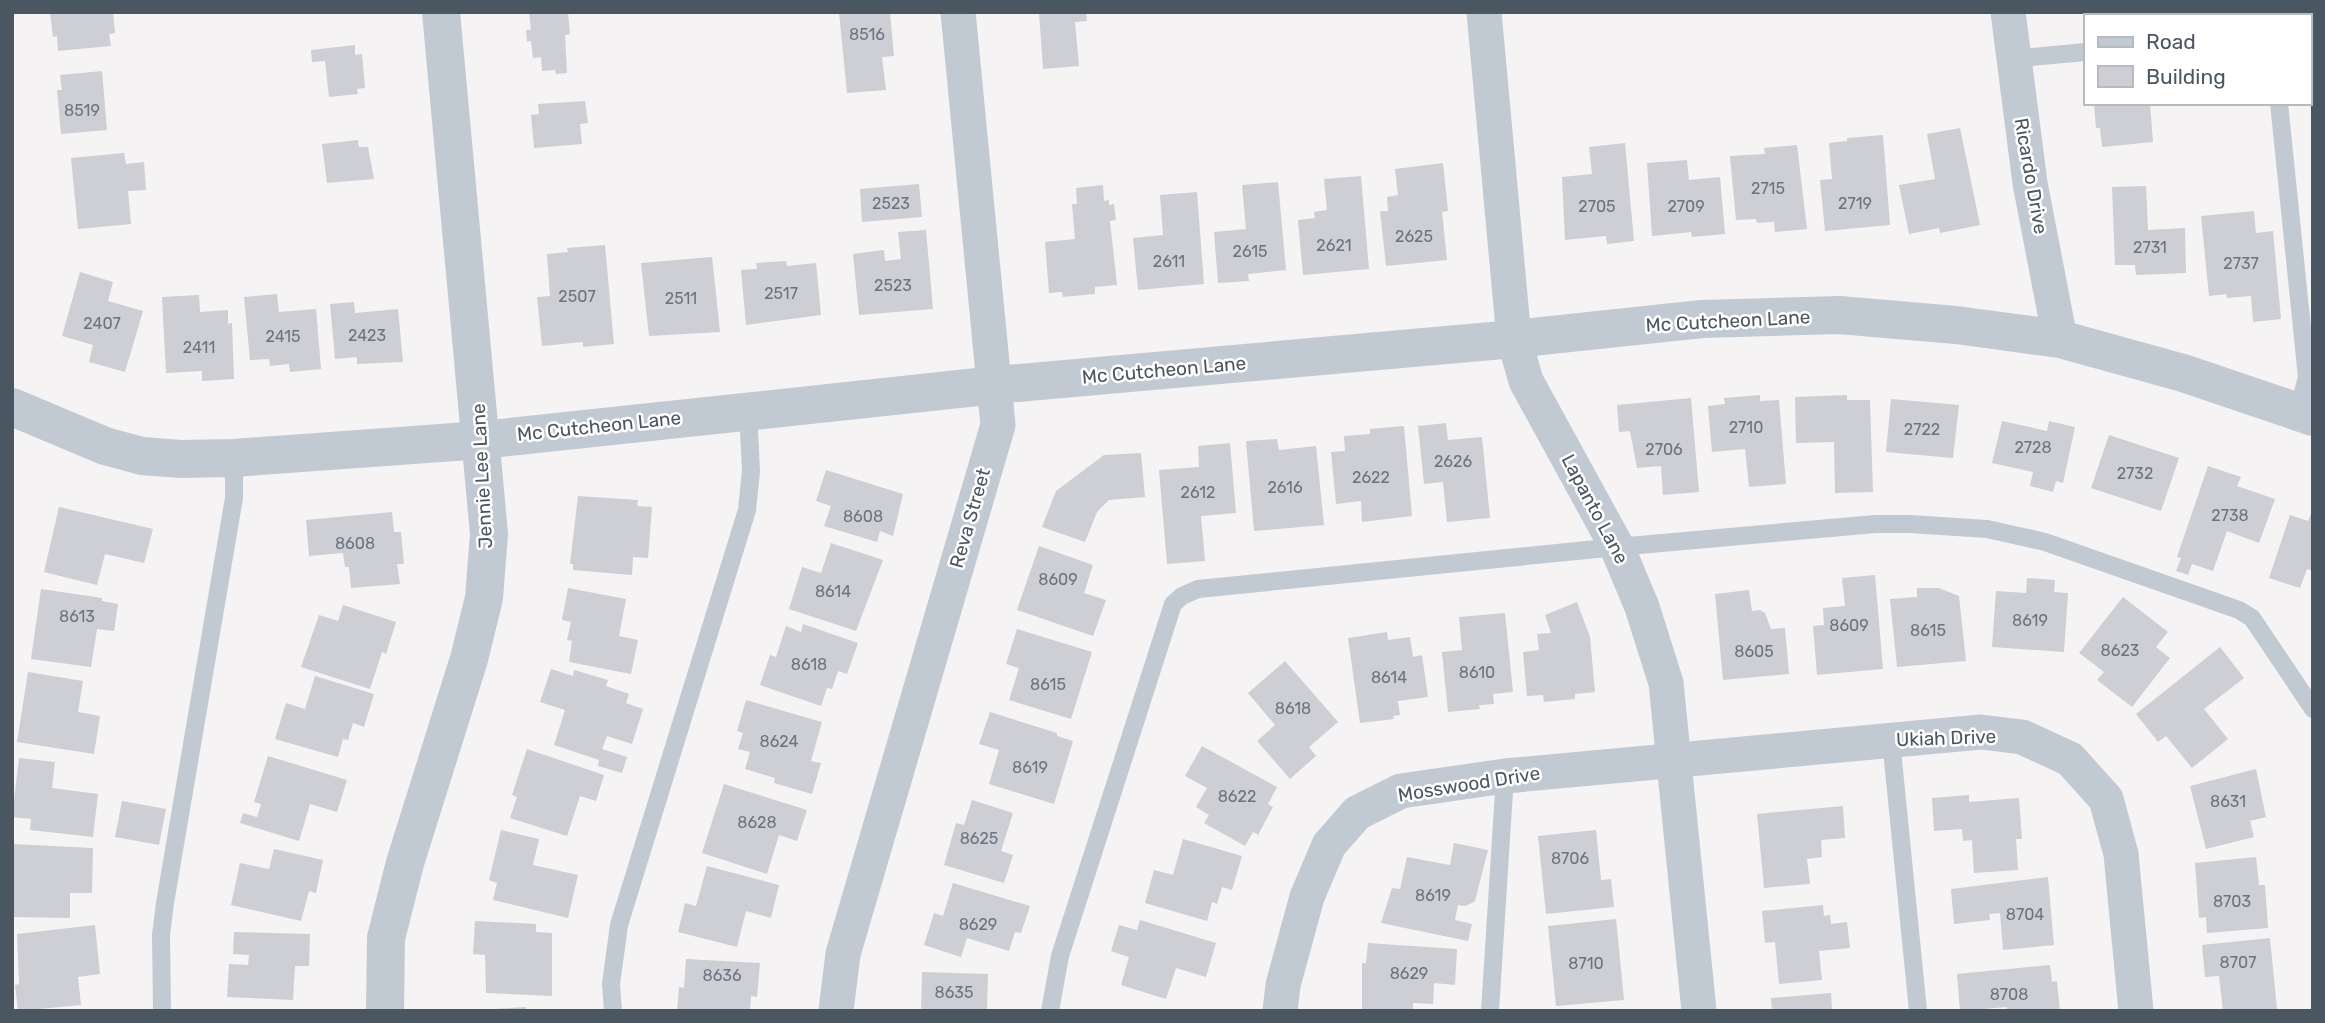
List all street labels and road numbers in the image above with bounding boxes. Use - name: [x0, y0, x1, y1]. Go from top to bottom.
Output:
- street label: Ricardo Drive: [2009, 116, 2053, 236]
- street label: Mc Cutcheon Lane: [1645, 305, 1811, 337]
- street label: Mc Cutcheon Lane: [1081, 351, 1247, 389]
- street label: Jennie Lee Lane: [467, 403, 497, 549]
- street label: Mc Cutcheon Lane: [516, 406, 682, 446]
- street label: Lapanto Lane: [1557, 450, 1633, 568]
- street label: Reva Street: [945, 465, 995, 571]
- street label: Ukiah Drive: [1896, 725, 1996, 751]
- street label: Mosswood Drive: [1396, 761, 1542, 807]

